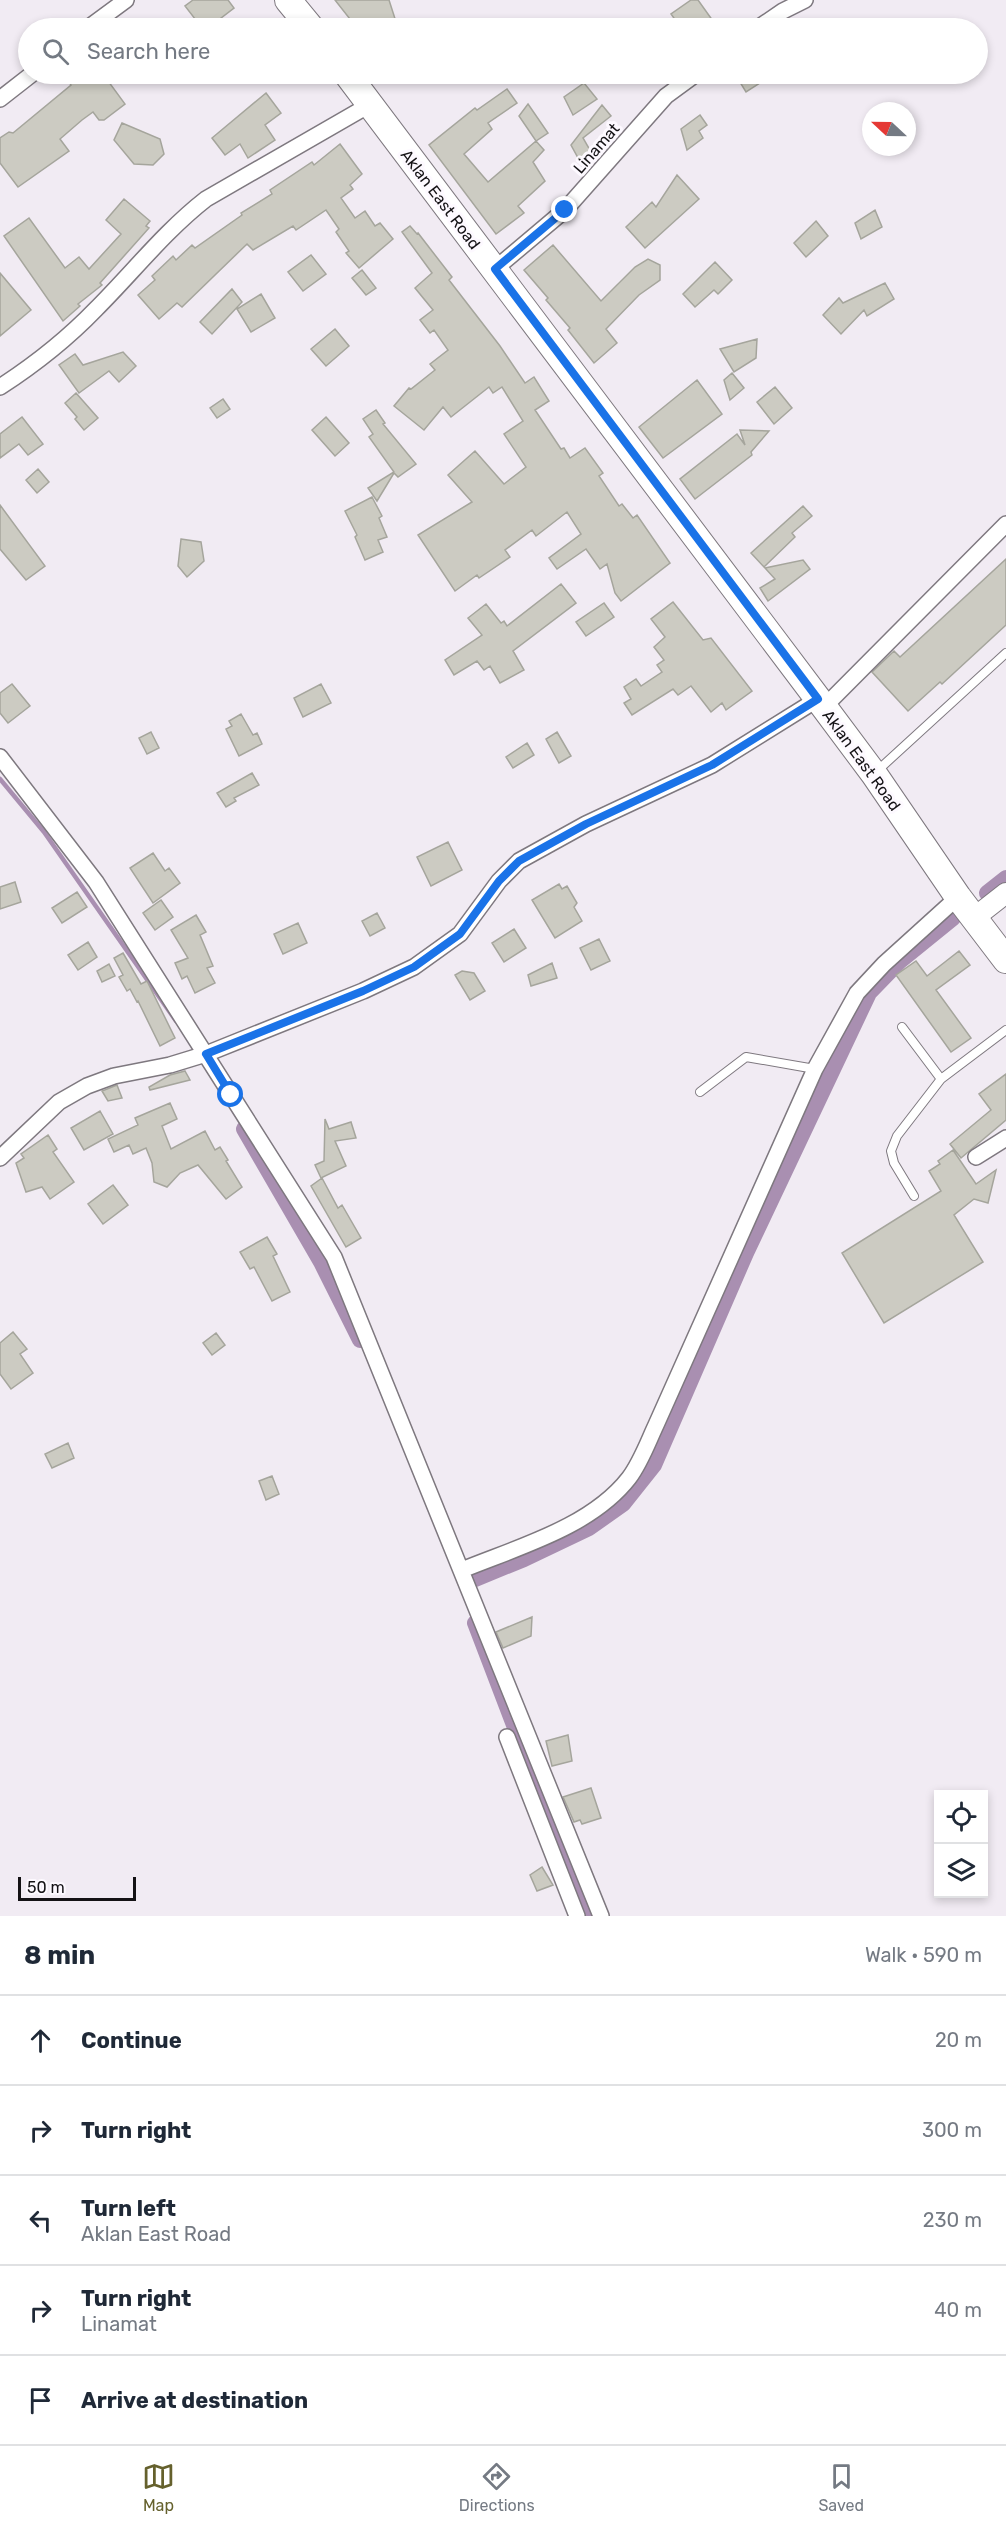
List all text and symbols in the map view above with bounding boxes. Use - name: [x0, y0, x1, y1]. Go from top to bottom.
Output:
- search box: [18, 18, 988, 84]
- icon: search: [39, 35, 72, 68]
- text: Search here: [87, 38, 210, 65]
- north arrow: [862, 102, 916, 156]
- street label: Linamat: [569, 119, 623, 177]
- street label: Aklan East Road: [397, 146, 484, 253]
- route end: [551, 196, 577, 222]
- street label: Aklan East Road: [819, 706, 905, 814]
- route start: [217, 1081, 243, 1107]
- map controls: [934, 1790, 988, 1898]
- button: locate: [934, 1790, 988, 1844]
- button: layers: [934, 1844, 988, 1898]
- scale bar: [18, 1874, 136, 1902]
- text: 50 m: [27, 1878, 65, 1897]
- text: 8 min: [24, 1940, 95, 1971]
- text: Walk · 590 m: [865, 1943, 982, 1967]
- icon: ahead: [24, 2024, 57, 2057]
- text: Continue: [81, 2027, 182, 2054]
- text: 20 m: [935, 2028, 982, 2052]
- icon: right: [24, 2114, 57, 2147]
- text: Turn right: [81, 2117, 191, 2144]
- text: 300 m: [922, 2118, 982, 2142]
- text: Turn left: [81, 2195, 176, 2222]
- icon: left: [24, 2204, 57, 2237]
- text: 230 m: [923, 2208, 982, 2232]
- text: Aklan East Road: [81, 2222, 231, 2246]
- text: Turn right: [81, 2285, 191, 2312]
- icon: right: [24, 2294, 57, 2327]
- text: 40 m: [934, 2298, 982, 2322]
- text: Linamat: [81, 2312, 157, 2336]
- icon: arrive: [24, 2384, 57, 2417]
- text: Arrive at destination: [81, 2387, 308, 2414]
- tab: Map: [142, 2460, 175, 2515]
- tab: Directions: [459, 2460, 535, 2515]
- tab: Saved: [818, 2460, 864, 2515]

